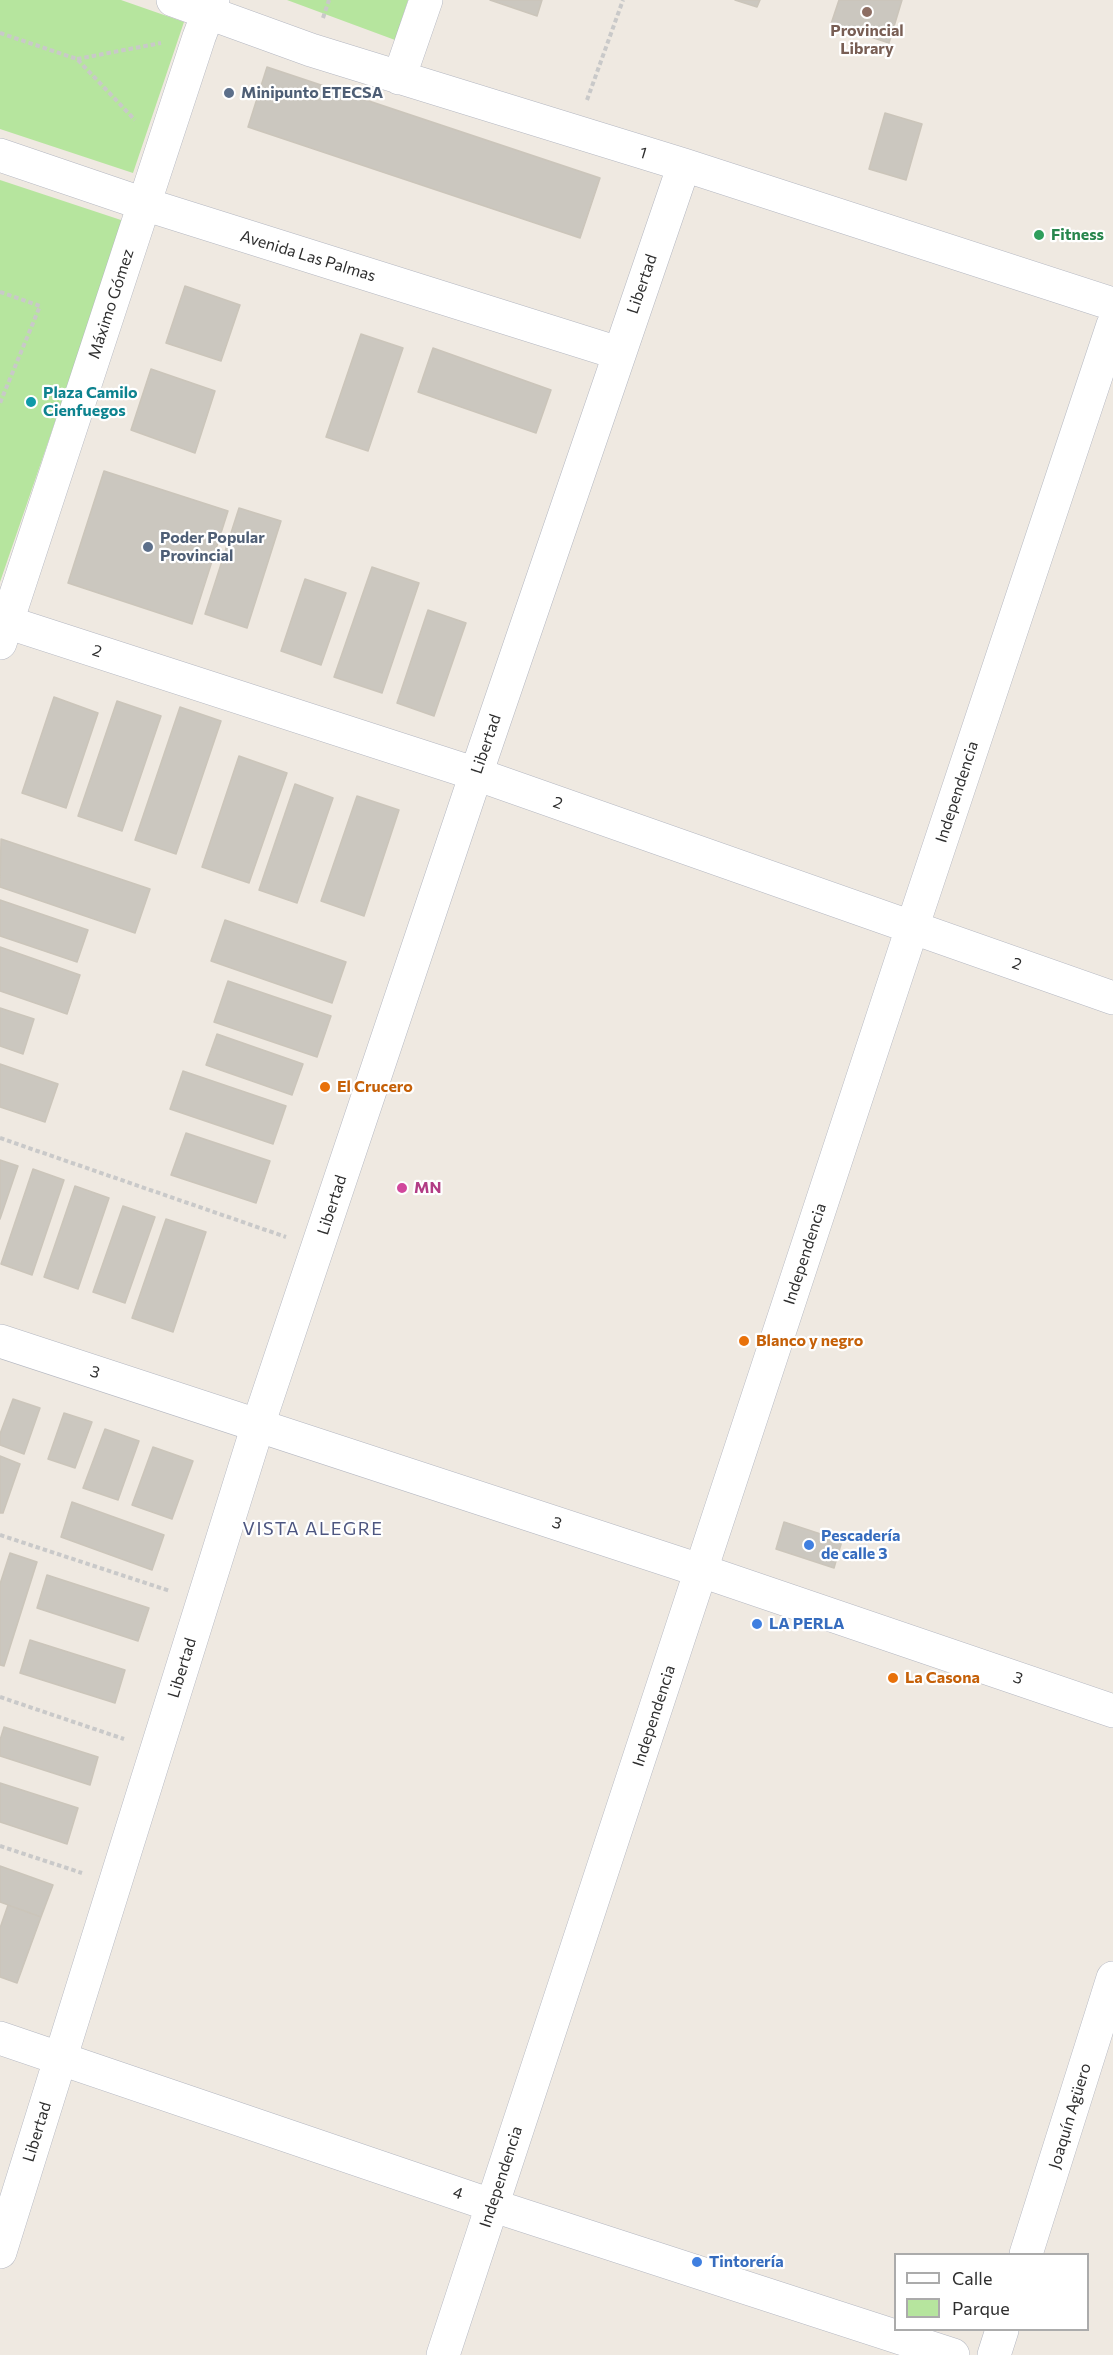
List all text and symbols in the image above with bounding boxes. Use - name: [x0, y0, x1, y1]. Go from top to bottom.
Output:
- marker: Provincial Library: [860, 5, 874, 19]
- place label: Provincial Library: [830, 21, 904, 59]
- place label: Minipunto ETECSA: [241, 83, 383, 103]
- marker: Minipunto ETECSA: [222, 86, 236, 100]
- street label: 1: [637, 143, 649, 163]
- place label: Fitness: [1051, 225, 1104, 245]
- street label: Avenida Las Palmas: [238, 226, 378, 286]
- marker: Fitness: [1032, 228, 1046, 242]
- street label: Máximo Gómez: [84, 247, 138, 361]
- street label: Libertad: [623, 252, 661, 316]
- place label: Plaza Camilo Cienfuegos: [43, 383, 138, 421]
- marker: Plaza Camilo Cienfuegos: [24, 395, 38, 409]
- place label: Poder Popular Provincial: [160, 528, 265, 566]
- marker: Poder Popular Provincial: [141, 540, 155, 554]
- street label: 2: [90, 640, 104, 662]
- street label: Libertad: [467, 712, 505, 776]
- street label: Independencia: [932, 739, 982, 845]
- street label: 2: [551, 792, 565, 814]
- street label: 2: [1010, 953, 1024, 975]
- place label: El Crucero: [337, 1077, 413, 1097]
- marker: El Crucero: [318, 1080, 332, 1094]
- street label: Libertad: [313, 1173, 351, 1237]
- place label: MN: [414, 1178, 441, 1198]
- marker: MN: [395, 1181, 409, 1195]
- street label: Independencia: [780, 1201, 830, 1307]
- place label: Blanco y negro: [756, 1331, 863, 1351]
- marker: Blanco y negro: [737, 1334, 751, 1348]
- street label: 3: [88, 1361, 102, 1383]
- street label: 3: [550, 1512, 564, 1534]
- district label: VISTA ALEGRE: [243, 1518, 383, 1540]
- place label: Pescadería de calle 3: [821, 1526, 900, 1564]
- marker: Pescadería de calle 3: [802, 1538, 816, 1552]
- place label: LA PERLA: [769, 1614, 845, 1634]
- marker: LA PERLA: [750, 1617, 764, 1631]
- street label: Libertad: [164, 1636, 200, 1700]
- street label: Independencia: [629, 1663, 679, 1769]
- street label: 3: [1011, 1667, 1025, 1689]
- place label: La Casona: [905, 1668, 980, 1688]
- marker: La Casona: [886, 1671, 900, 1685]
- street label: Joaquín Agüero: [1045, 2061, 1095, 2171]
- street label: Libertad: [19, 2100, 55, 2164]
- street label: Independencia: [476, 2124, 526, 2230]
- street label: 4: [450, 2182, 466, 2204]
- place label: Tintorería: [709, 2252, 784, 2272]
- legend: [894, 2253, 1089, 2331]
- marker: Tintorería: [690, 2255, 704, 2269]
- text: Calle: [952, 2267, 992, 2289]
- text: Parque: [952, 2297, 1010, 2319]

